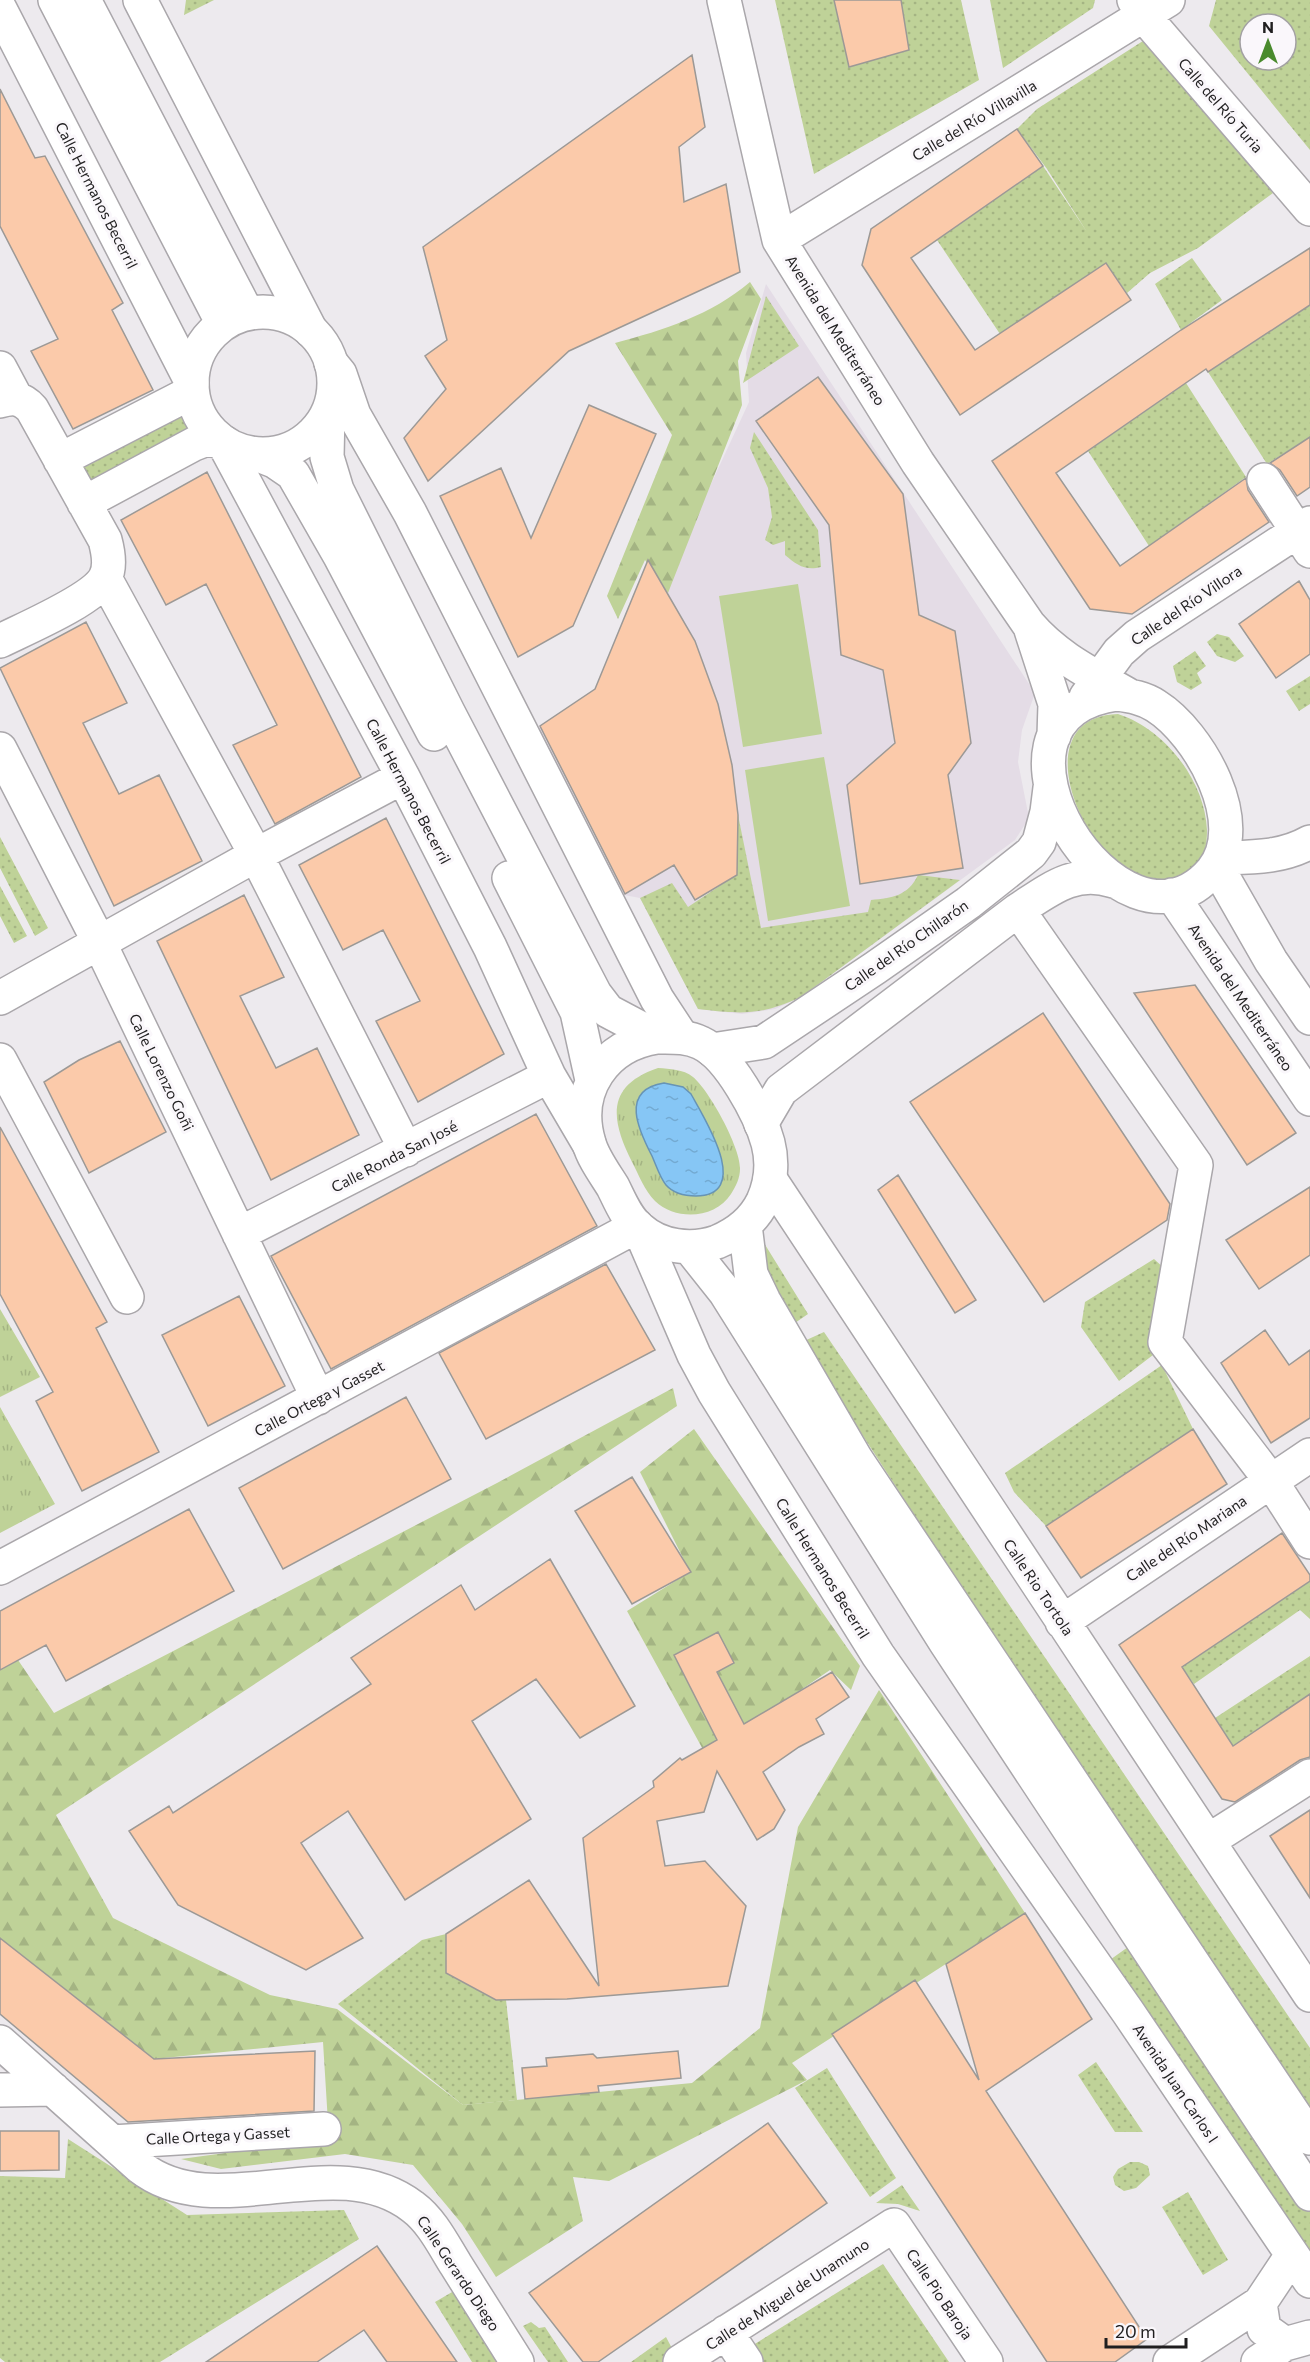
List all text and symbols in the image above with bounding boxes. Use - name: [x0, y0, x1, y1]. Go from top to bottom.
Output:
- north arrow: [1238, 12, 1298, 72]
- text: N: [1262, 17, 1274, 36]
- street label: Calle del Río Turia: [1175, 54, 1267, 156]
- street label: Calle del Río Villavilla: [909, 76, 1039, 164]
- street label: Calle Hermanos Becerril: [52, 119, 142, 271]
- street label: Avenida del Mediterráneo: [782, 251, 890, 409]
- street label: Calle del Río Villora: [1127, 561, 1245, 649]
- street label: Calle Hermanos Becerril: [363, 715, 455, 867]
- street label: Calle del Río Chillarón: [841, 895, 971, 995]
- street label: Avenida del Mediterráneo: [1185, 920, 1297, 1074]
- street label: Calle Lorenzo Goñi: [126, 1011, 198, 1133]
- street label: Calle Ronda San José: [328, 1116, 460, 1196]
- street label: Calle Ortega y Gasset: [251, 1356, 387, 1440]
- street label: Calle del Río Mariana: [1122, 1491, 1250, 1585]
- street label: Calle Hermanos Becerril: [772, 1494, 874, 1642]
- street label: Calle Rio Tortola: [1000, 1535, 1078, 1639]
- street label: Avenida Juan Carlos I: [1129, 2020, 1223, 2146]
- street label: Calle Ortega y Gasset: [145, 2122, 291, 2148]
- street label: Calle Gerardo Diego: [414, 2212, 504, 2334]
- street label: Calle de Miguel de Unamuno: [702, 2234, 872, 2354]
- street label: Calle Pio Baroja: [903, 2245, 977, 2343]
- scale bar: [1106, 2311, 1186, 2349]
- text: 20 m: [1115, 2320, 1156, 2342]

